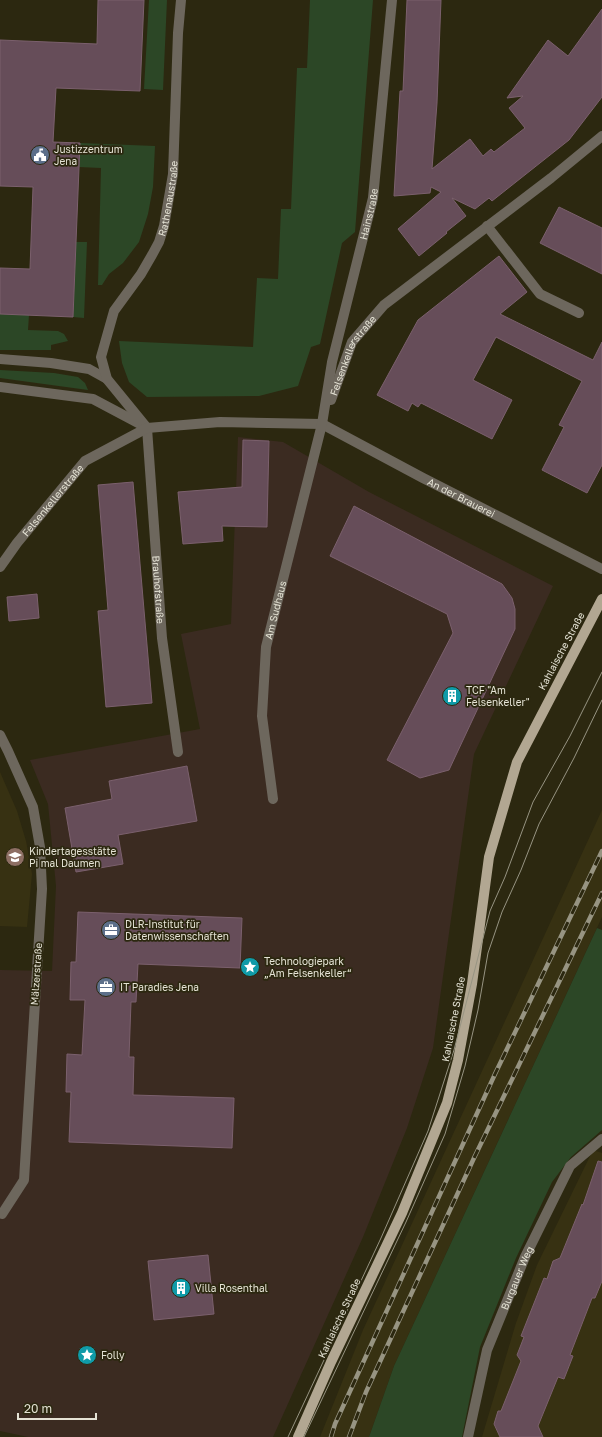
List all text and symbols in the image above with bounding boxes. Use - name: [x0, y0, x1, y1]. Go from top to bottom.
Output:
- place label: Justizzentrum Jena: [54, 143, 123, 167]
- public building icon: Justizzentrum Jena: [29, 144, 51, 166]
- street label: Rathenaustraße: [155, 160, 179, 238]
- street label: Hainstraße: [357, 188, 380, 241]
- street label: Felsenkellerstraße: [327, 313, 378, 397]
- street label: Felsenkellerstraße: [19, 462, 86, 539]
- street label: An der Brauerei: [426, 475, 497, 520]
- street label: Brauhofstraße: [150, 555, 167, 624]
- street label: Am Sudhaus: [262, 579, 288, 640]
- street label: Kahlaische Straße: [535, 610, 587, 692]
- place label: TCF "Am Felsenkeller": [466, 684, 530, 708]
- building icon: TCF "Am Felsenkeller": [441, 685, 463, 707]
- place label: Kindertagesstätte Pi mal Daumen: [29, 845, 116, 869]
- school or university icon: Kindertagesstätte Pi mal Daumen: [4, 846, 26, 868]
- place label: DLR-Institut für Datenwissenschaften: [125, 918, 229, 942]
- office icon: DLR-Institut für Datenwissenschaften: [100, 919, 122, 941]
- street label: Mälzerstraße: [28, 942, 44, 1006]
- place label: Technologiepark „Am Felsenkeller“: [264, 955, 352, 979]
- place icon: Technologiepark „Am Felsenkeller“: [239, 956, 261, 978]
- street label: Kahlaische Straße: [439, 975, 467, 1063]
- office icon: IT Paradies Jena: [95, 976, 117, 998]
- place label: IT Paradies Jena: [120, 981, 199, 993]
- street label: Burgauer Weg: [498, 1244, 535, 1312]
- street label: Kahlaische Straße: [315, 1276, 363, 1360]
- building icon: Villa Rosenthal: [170, 1277, 192, 1299]
- place label: Villa Rosenthal: [195, 1282, 268, 1294]
- place icon: Folly: [76, 1344, 98, 1366]
- place label: Folly: [101, 1349, 125, 1361]
- scale bar: [18, 1395, 96, 1421]
- text: 20 m: [24, 1401, 52, 1416]

